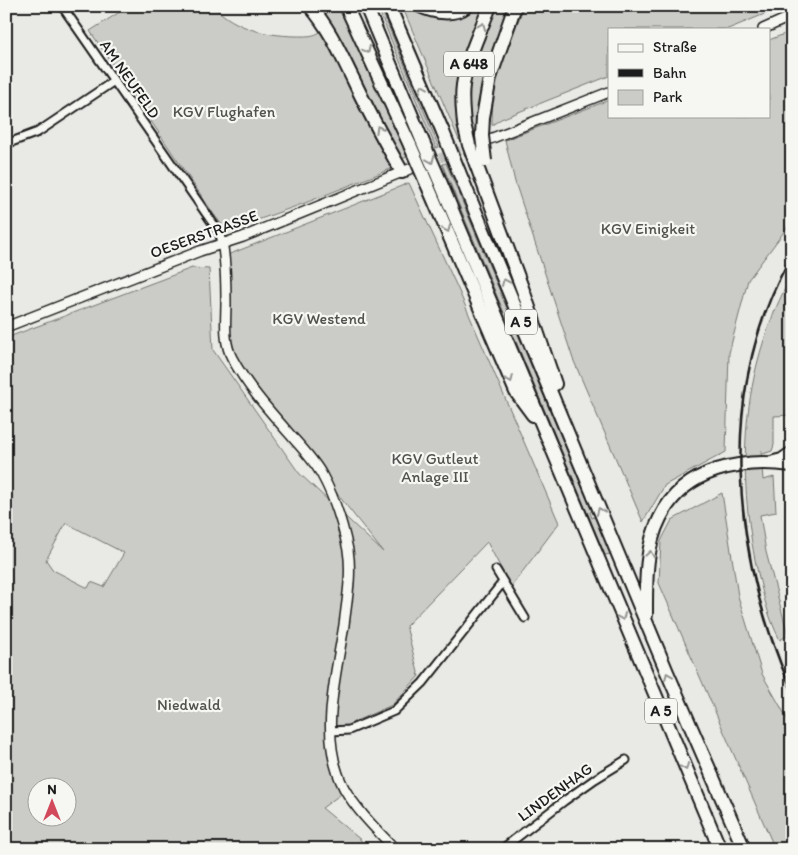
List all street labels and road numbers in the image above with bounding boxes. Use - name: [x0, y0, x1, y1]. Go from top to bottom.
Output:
- street label: AM NEUFELD: [96, 36, 164, 122]
- road number: A 648: [444, 52, 494, 76]
- street label: OESERSTRASSE: [147, 206, 261, 262]
- road number: A 5: [505, 310, 537, 334]
- road number: A 5: [645, 698, 677, 724]
- street label: LINDENHAG: [514, 759, 596, 825]

